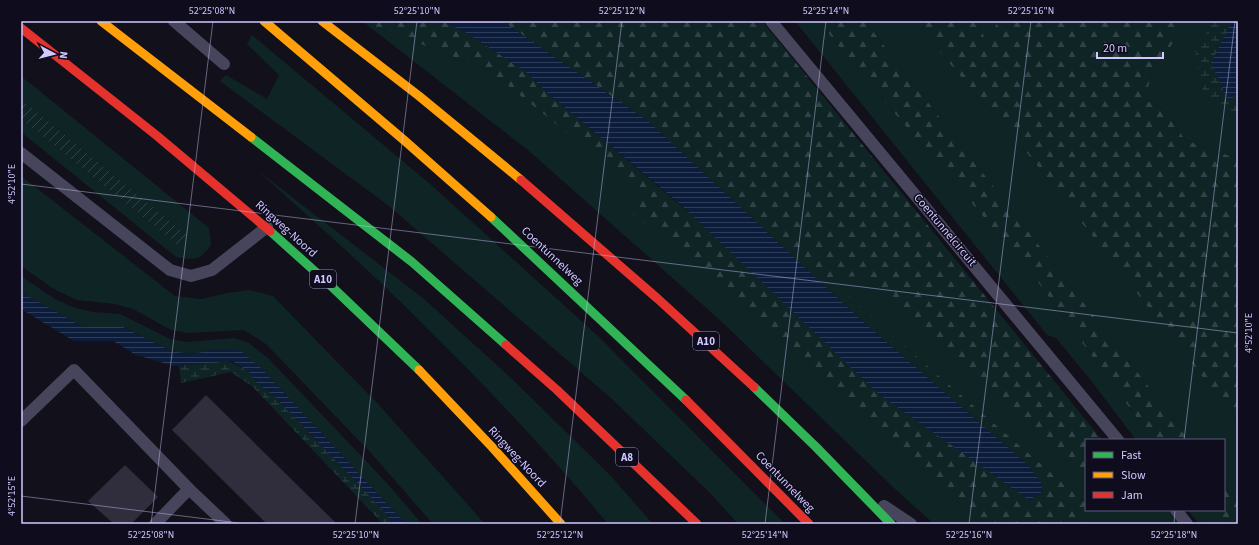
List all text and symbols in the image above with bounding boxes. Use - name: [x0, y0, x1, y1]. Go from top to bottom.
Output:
- text: 52°25'08"N: [189, 4, 235, 18]
- text: 52°25'10"N: [394, 4, 440, 18]
- text: 52°25'12"N: [599, 4, 645, 18]
- text: 52°25'14"N: [803, 4, 849, 18]
- text: 52°25'16"N: [1008, 4, 1054, 18]
- north arrow: [34, 34, 74, 74]
- scale bar: [1097, 34, 1163, 60]
- text: 20 m: [1103, 40, 1127, 57]
- text: N: [56, 51, 71, 60]
- text: 4°52'10"E: [5, 164, 19, 204]
- street label: Coentunnelcircuit: [910, 190, 980, 270]
- street label: Ringweg-Noord: [251, 197, 321, 261]
- street label: Coentunnelweg: [517, 223, 587, 289]
- road number: A10: [310, 270, 336, 288]
- text: 4°52'10"E: [1242, 313, 1256, 353]
- road number: A10: [693, 332, 719, 350]
- street label: Ringweg-Noord: [484, 423, 550, 491]
- legend: [1085, 439, 1225, 511]
- text: Fast: [1121, 447, 1141, 464]
- road number: A8: [616, 448, 638, 466]
- street label: Coentunnelweg: [751, 448, 819, 516]
- text: Slow: [1121, 467, 1146, 484]
- text: 4°52'15"E: [5, 476, 19, 516]
- text: Jam: [1121, 487, 1143, 504]
- text: 52°25'08"N: [128, 528, 174, 542]
- text: 52°25'10"N: [333, 528, 379, 542]
- text: 52°25'12"N: [537, 528, 583, 542]
- text: 52°25'14"N: [742, 528, 788, 542]
- text: 52°25'16"N: [946, 528, 992, 542]
- text: 52°25'18"N: [1151, 528, 1197, 542]

